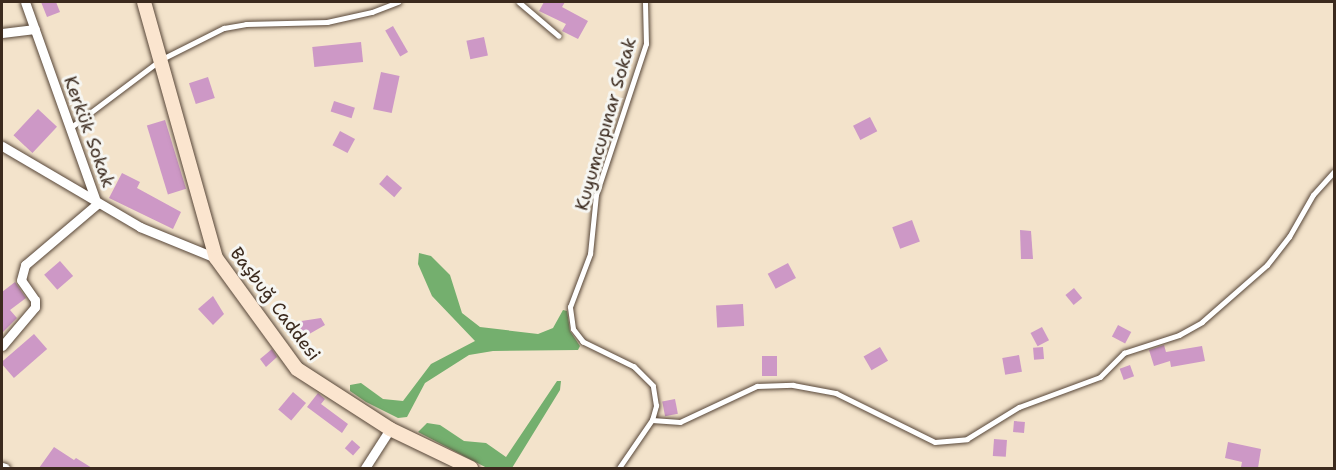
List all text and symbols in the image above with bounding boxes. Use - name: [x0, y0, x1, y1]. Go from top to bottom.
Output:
- street label: Kuyumcupınar Sokak: [571, 35, 641, 213]
- street label: Kerkük Sokak: [59, 73, 119, 191]
- street label: Başbuğ Caddesi: [225, 243, 325, 365]

